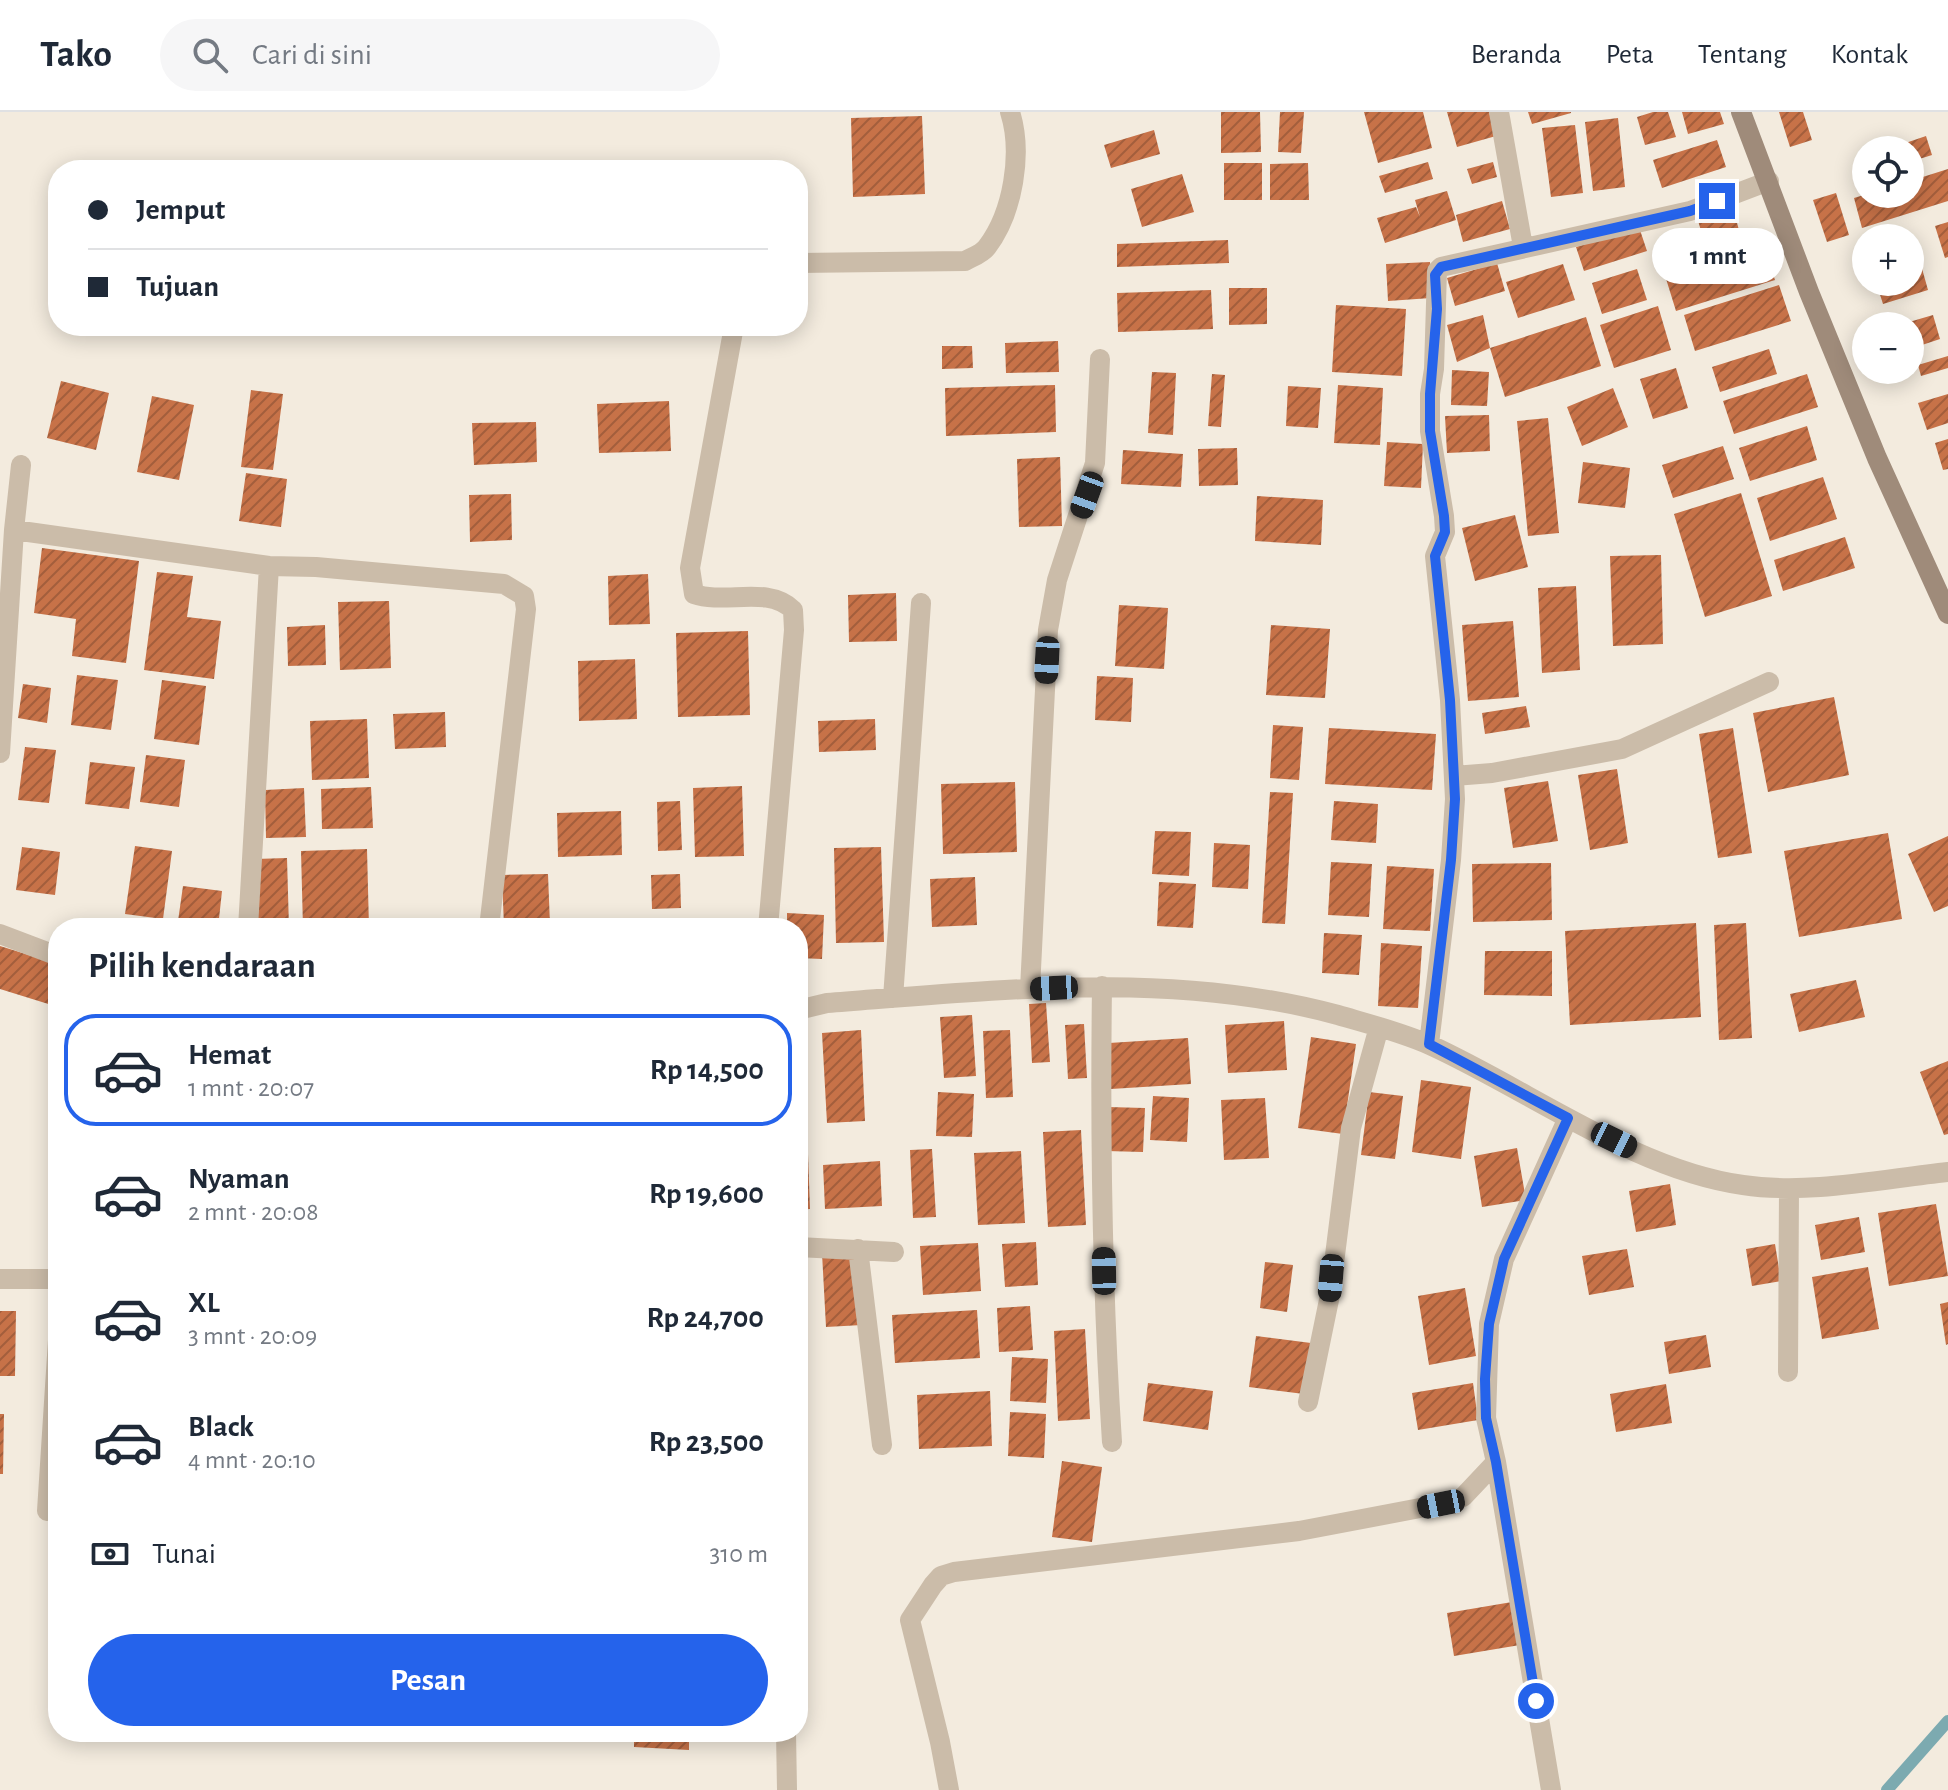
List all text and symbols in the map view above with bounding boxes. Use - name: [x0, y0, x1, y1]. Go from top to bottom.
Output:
- search box: [160, 19, 720, 91]
- icon: search: [188, 33, 232, 77]
- text: Tako: [40, 36, 112, 74]
- text: Cari di sini: [252, 40, 372, 70]
- text: Beranda: [1471, 41, 1562, 69]
- text: Peta: [1606, 41, 1654, 69]
- text: Tentang: [1698, 41, 1787, 69]
- text: Kontak: [1831, 41, 1908, 69]
- map controls: [1852, 136, 1924, 384]
- button: locate: [1852, 136, 1924, 208]
- route end: [1699, 183, 1735, 219]
- text: Jemput: [136, 195, 225, 225]
- button: +: [1852, 224, 1924, 296]
- callout: 1 mnt: [1651, 229, 1783, 285]
- text: 1 mnt: [1690, 243, 1746, 269]
- text: Tujuan: [136, 272, 219, 302]
- button: −: [1852, 312, 1924, 384]
- car: [1068, 468, 1106, 522]
- car: [1034, 635, 1060, 685]
- text: Pilih kendaraan: [88, 948, 316, 984]
- car: [1029, 975, 1079, 1001]
- icon: car: [92, 1034, 164, 1106]
- text: Hemat: [188, 1040, 271, 1070]
- text: Rp 14,500: [650, 1055, 764, 1085]
- text: 1 mnt · 20:07: [188, 1075, 314, 1101]
- car: [1587, 1119, 1641, 1161]
- icon: car: [92, 1158, 164, 1230]
- text: Nyaman: [188, 1164, 290, 1194]
- text: Rp 19,600: [649, 1179, 764, 1209]
- text: 2 mnt · 20:08: [188, 1199, 318, 1225]
- car: [1092, 1247, 1116, 1295]
- car: [1317, 1253, 1345, 1303]
- icon: car: [92, 1282, 164, 1354]
- text: XL: [188, 1288, 220, 1318]
- text: Rp 24,700: [647, 1303, 764, 1333]
- text: 3 mnt · 20:09: [188, 1323, 317, 1349]
- icon: car: [92, 1406, 164, 1478]
- text: Black: [188, 1412, 254, 1442]
- text: Rp 23,500: [649, 1427, 764, 1457]
- text: 4 mnt · 20:10: [188, 1447, 316, 1473]
- car: [1415, 1488, 1467, 1520]
- icon: cash: [88, 1532, 132, 1576]
- text: Tunai: [152, 1539, 216, 1569]
- text: 310 m: [710, 1541, 768, 1567]
- button: Pesan: [88, 1634, 768, 1726]
- route start: [1518, 1683, 1554, 1719]

